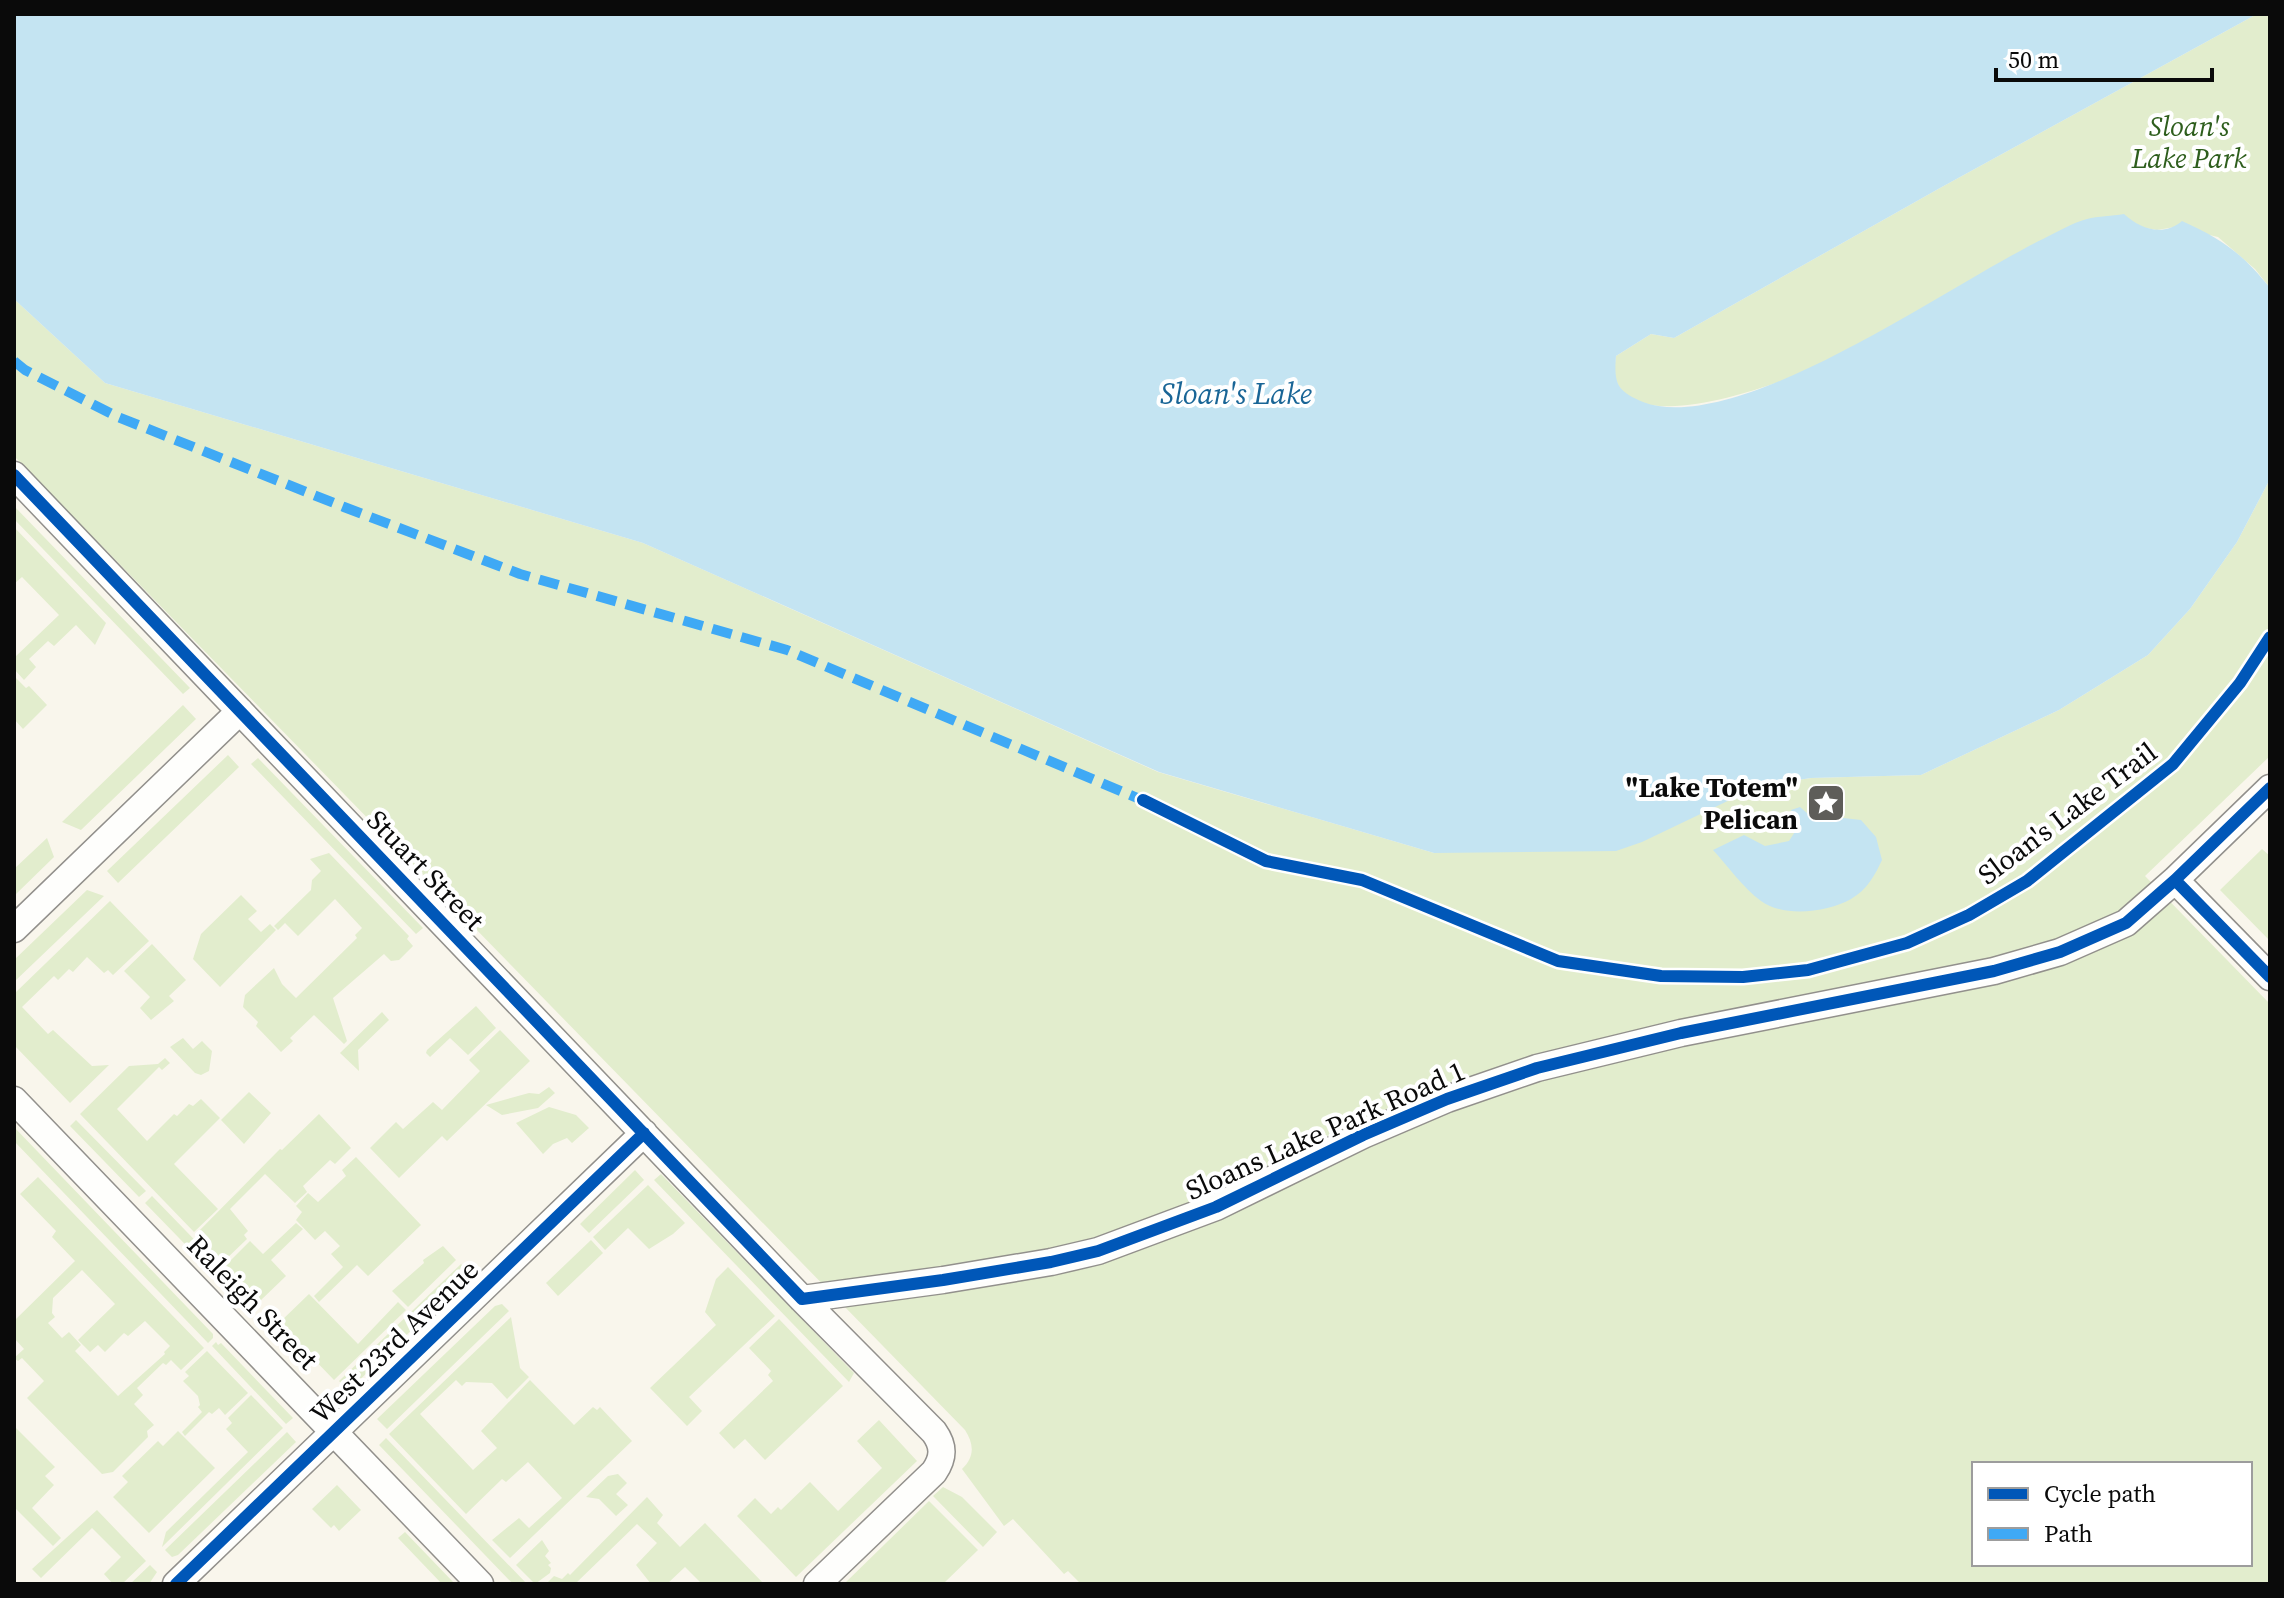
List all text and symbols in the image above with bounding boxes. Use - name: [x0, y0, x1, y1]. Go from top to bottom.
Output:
- scale bar: [1996, 32, 2212, 82]
- text: 50 m: [2008, 43, 2059, 76]
- park label: Sloan's Lake Park: [2130, 107, 2247, 177]
- water label: Sloan's Lake: [1160, 373, 1312, 414]
- street label: Sloan's Lake Trail: [1970, 733, 2164, 893]
- place label: "Lake Totem" Pelican: [1626, 768, 1798, 838]
- place icon: "Lake Totem" Pelican: [1805, 782, 1847, 824]
- street label: Stuart Street: [359, 801, 494, 939]
- street label: Sloans Lake Park Road 1: [1179, 1051, 1471, 1209]
- street label: Raleigh Street: [179, 1226, 328, 1378]
- street label: West 23rd Avenue: [301, 1251, 487, 1431]
- legend: [1972, 1462, 2252, 1566]
- text: Cycle path: [2044, 1477, 2156, 1510]
- text: Path: [2044, 1517, 2093, 1550]

